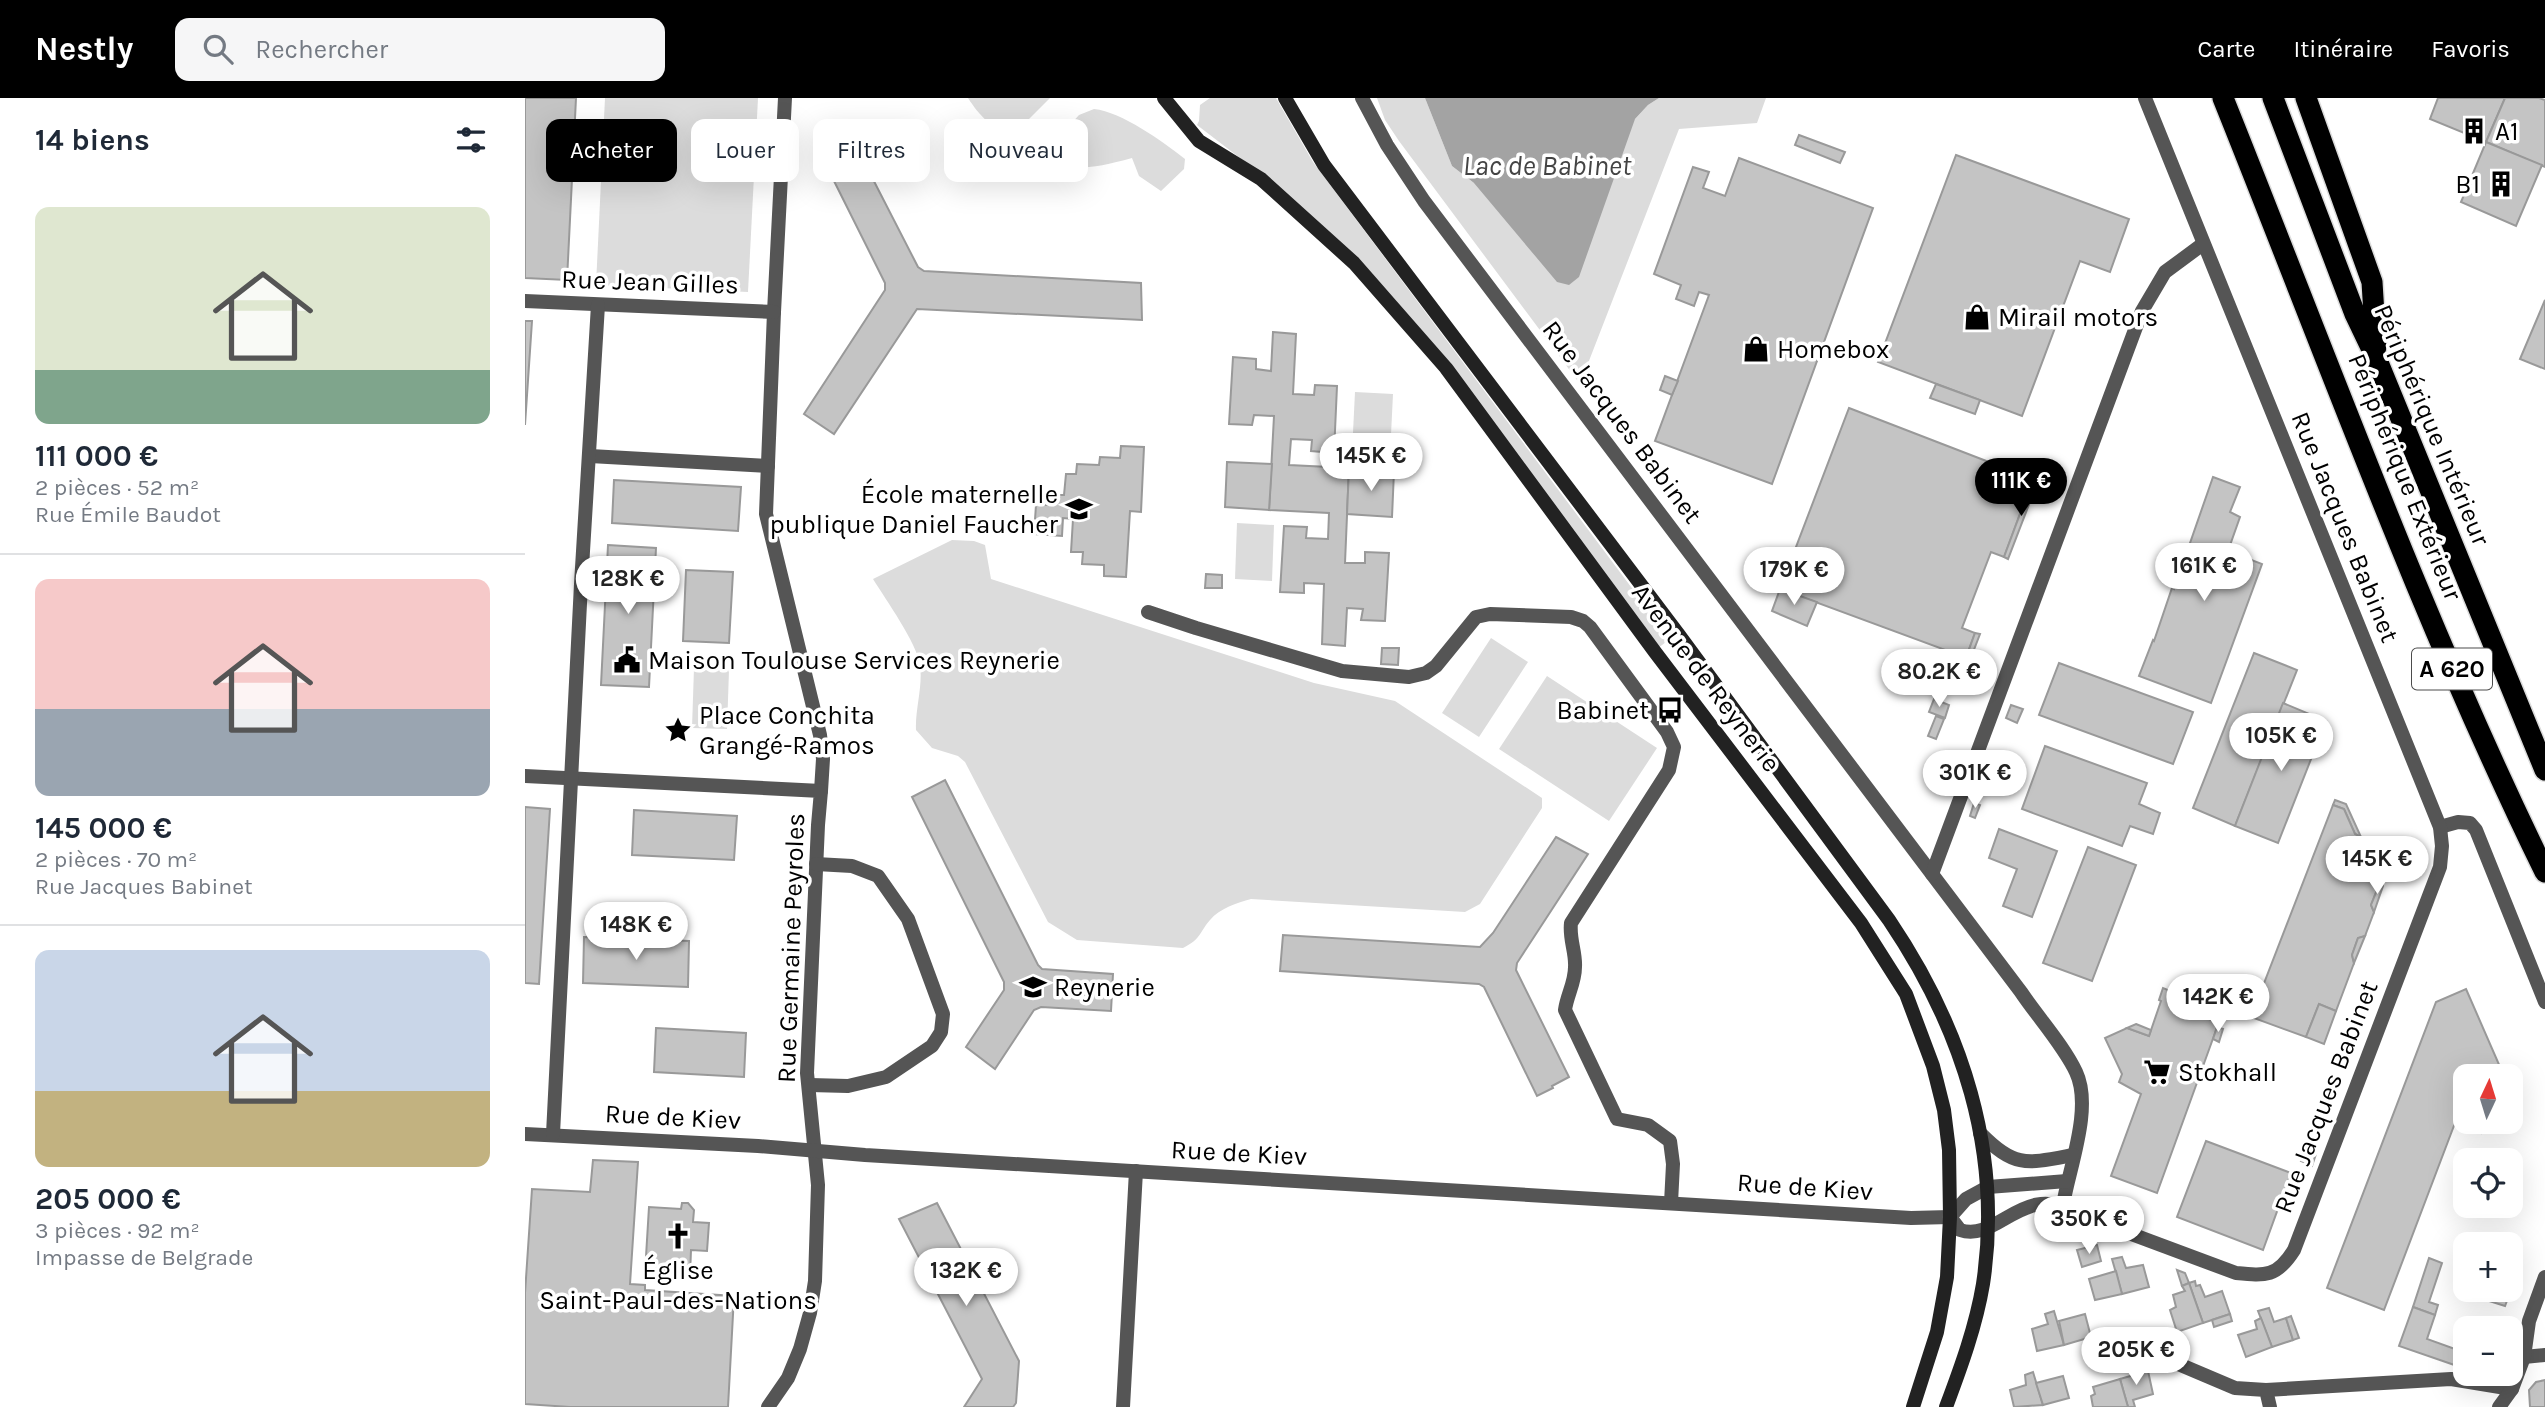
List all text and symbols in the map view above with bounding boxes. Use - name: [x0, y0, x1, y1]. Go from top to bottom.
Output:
- search box: [175, 18, 665, 81]
- text: Nestly: [35, 30, 133, 68]
- icon: search: [199, 30, 237, 68]
- text: Rechercher: [255, 34, 388, 65]
- text: Carte: [2197, 35, 2255, 63]
- text: Itinéraire: [2293, 35, 2393, 63]
- text: Favoris: [2431, 35, 2510, 63]
- building icon: A1: [2459, 116, 2489, 146]
- place label: A1: [2495, 116, 2519, 147]
- chip: Acheter: [546, 119, 677, 182]
- chip: Louer: [691, 119, 799, 182]
- chip: Filtres: [813, 119, 930, 182]
- chip: Nouveau: [944, 119, 1088, 182]
- icon: filters: [452, 121, 490, 159]
- text: 14 biens: [35, 122, 150, 158]
- water label: Lac de Babinet: [1463, 149, 1632, 182]
- place label: B1: [2455, 169, 2480, 200]
- building icon: B1: [2486, 169, 2516, 199]
- icon: home: [200, 253, 326, 379]
- street label: Rue Jean Gilles: [561, 263, 739, 301]
- street label: Périphérique Intérieur: [2367, 300, 2497, 551]
- shop icon: Mirail motors: [1962, 302, 1992, 332]
- place label: Mirail motors: [1998, 302, 2158, 333]
- street label: Rue Jacques Babinet: [1536, 314, 1709, 530]
- shop icon: Homebox: [1741, 334, 1771, 364]
- place label: Homebox: [1777, 334, 1889, 365]
- street label: Périphérique Extérieur: [2341, 349, 2469, 605]
- street label: Rue Jacques Babinet: [2285, 407, 2406, 647]
- pin: 145K €: [1314, 434, 1428, 493]
- text: 111 000 €: [35, 438, 158, 474]
- text: 145K €: [1336, 442, 1406, 469]
- pin: 111K €: [1964, 458, 2078, 518]
- text: 111K €: [1991, 467, 2051, 494]
- text: 2 pièces · 52 m²: [35, 474, 199, 501]
- place label: École maternelle publique Daniel Faucher: [770, 478, 1059, 540]
- school or university icon: École maternelle publique Daniel Faucher: [1064, 494, 1094, 524]
- text: Rue Émile Baudot: [35, 501, 221, 528]
- pin: 161K €: [2147, 544, 2261, 603]
- pin: 179K €: [1737, 547, 1851, 607]
- text: 161K €: [2171, 552, 2237, 579]
- pin: 128K €: [571, 556, 685, 616]
- text: 179K €: [1759, 556, 1829, 583]
- text: 128K €: [592, 565, 664, 592]
- street label: Avenue de Reynerie: [1625, 578, 1787, 778]
- icon: home: [200, 625, 326, 751]
- public building icon: Maison Toulouse Services Reynerie: [612, 645, 642, 675]
- place label: Maison Toulouse Services Reynerie: [648, 645, 1060, 676]
- road number: A 620: [2412, 648, 2492, 690]
- pin: 80.2K €: [1874, 650, 2004, 709]
- text: 80.2K €: [1897, 658, 1981, 685]
- place label: Babinet: [1557, 695, 1649, 726]
- bus stop icon: Babinet: [1655, 695, 1685, 725]
- place label: Place Conchita Grangé-Ramos: [699, 700, 875, 761]
- pin: 105K €: [2224, 714, 2338, 773]
- place icon: Place Conchita Grangé-Ramos: [663, 715, 693, 745]
- text: 105K €: [2245, 722, 2317, 749]
- pin: 301K €: [1918, 750, 2032, 810]
- text: 301K €: [1939, 759, 2011, 786]
- text: 145 000 €: [35, 810, 172, 846]
- street label: Rue Germaine Peyroles: [771, 813, 811, 1083]
- pin: 145K €: [2320, 836, 2434, 896]
- text: 145K €: [2342, 845, 2412, 872]
- text: 2 pièces · 70 m²: [35, 846, 197, 873]
- text: Rue Jacques Babinet: [35, 873, 253, 900]
- pin: 148K €: [579, 902, 693, 962]
- text: 148K €: [600, 911, 672, 938]
- school or university icon: Reynerie: [1018, 972, 1048, 1002]
- place label: Reynerie: [1054, 972, 1155, 1003]
- pin: 142K €: [2161, 974, 2275, 1034]
- street label: Rue Jacques Babinet: [2267, 976, 2385, 1217]
- text: 142K €: [2182, 983, 2254, 1010]
- icon: home: [200, 996, 326, 1122]
- supermarket icon: Stokhall: [2142, 1057, 2172, 1087]
- place label: Stokhall: [2178, 1057, 2277, 1088]
- north arrow: [2453, 1064, 2523, 1134]
- map controls: [2453, 1064, 2523, 1386]
- street label: Rue de Kiev: [604, 1098, 742, 1136]
- street label: Rue de Kiev: [1170, 1134, 1308, 1172]
- button: locate: [2453, 1148, 2523, 1218]
- street label: Rue de Kiev: [1736, 1167, 1874, 1207]
- text: 205 000 €: [35, 1181, 181, 1217]
- pin: 350K €: [2032, 1196, 2146, 1256]
- text: 350K €: [2050, 1205, 2128, 1232]
- text: 3 pièces · 92 m²: [35, 1217, 200, 1244]
- church icon: Église Saint-Paul-des-Nations: [663, 1221, 693, 1251]
- button: +: [2453, 1232, 2523, 1302]
- text: Impasse de Belgrade: [35, 1244, 253, 1271]
- pin: 132K €: [909, 1248, 1023, 1308]
- place label: Église Saint-Paul-des-Nations: [539, 1254, 817, 1316]
- text: 132K €: [930, 1257, 1002, 1284]
- button: −: [2453, 1316, 2523, 1386]
- pin: 205K €: [2079, 1328, 2193, 1387]
- text: 205K €: [2097, 1336, 2175, 1363]

